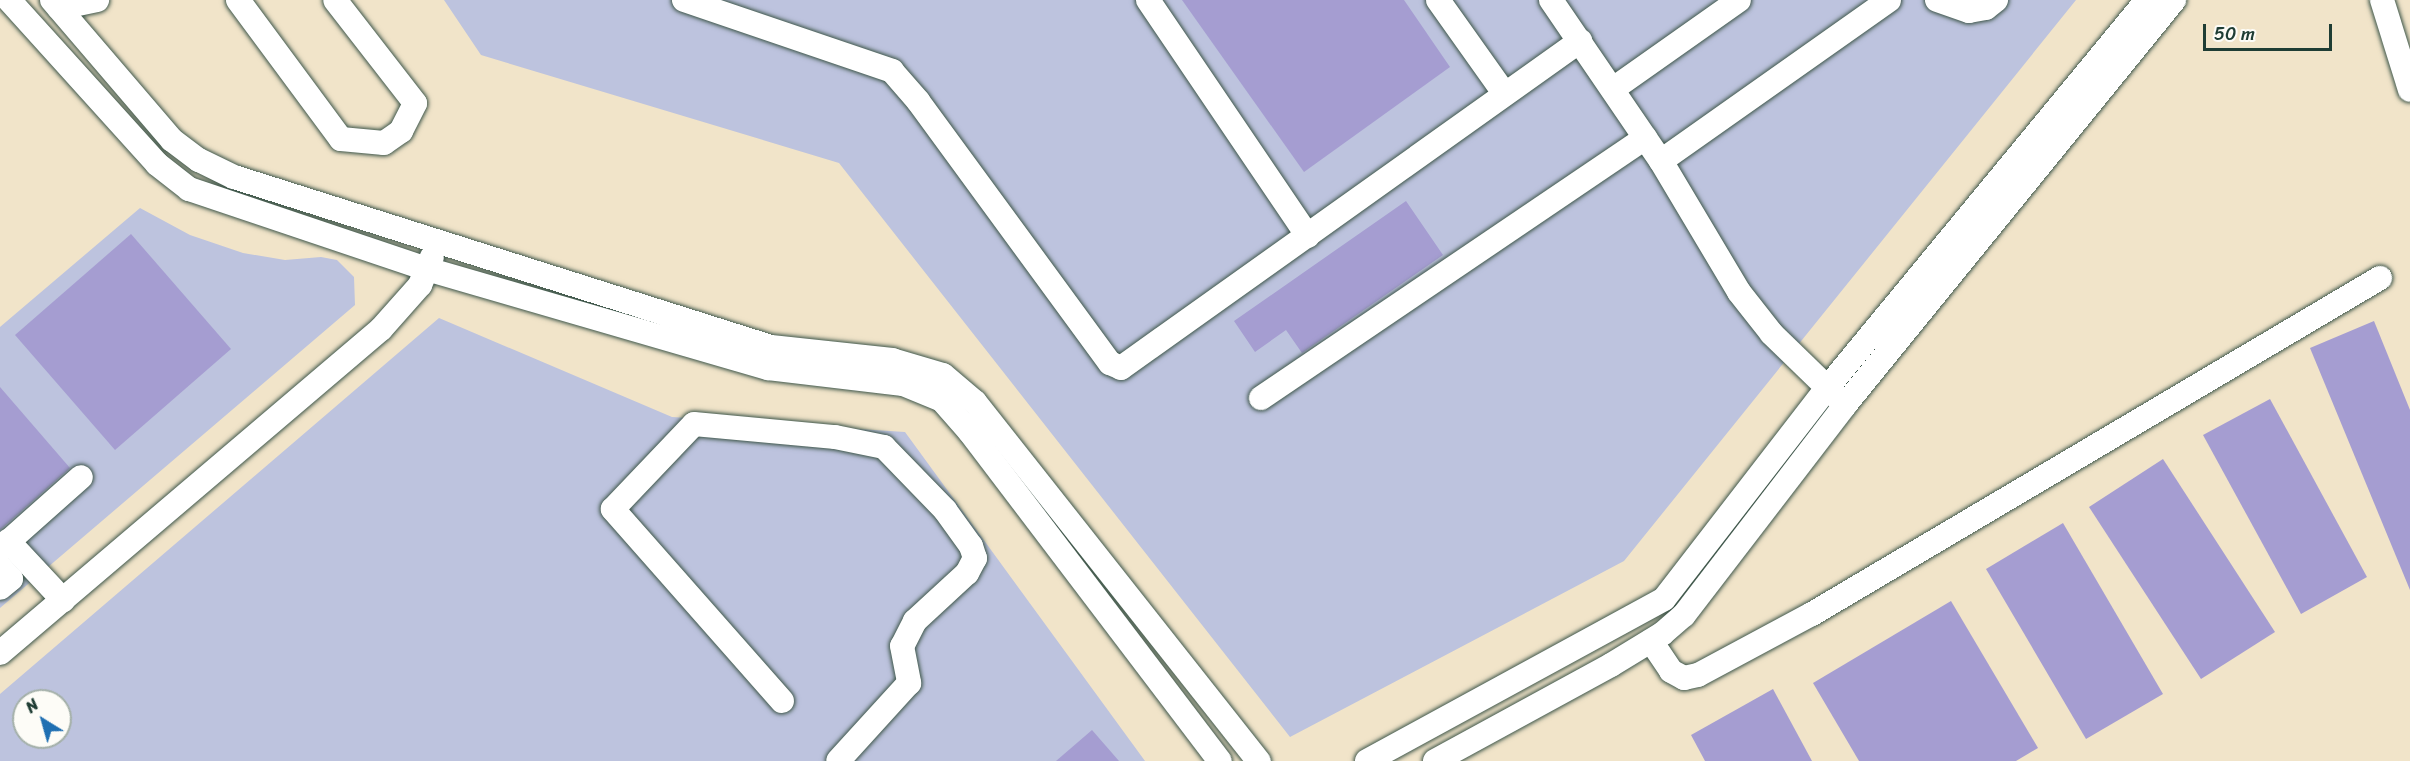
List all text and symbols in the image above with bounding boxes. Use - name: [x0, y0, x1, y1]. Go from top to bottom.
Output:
- scale bar: [2206, 12, 2335, 50]
- text: 50 m: [2214, 18, 2255, 50]
- north arrow: [12, 689, 72, 749]
- text: N: [19, 691, 45, 721]

